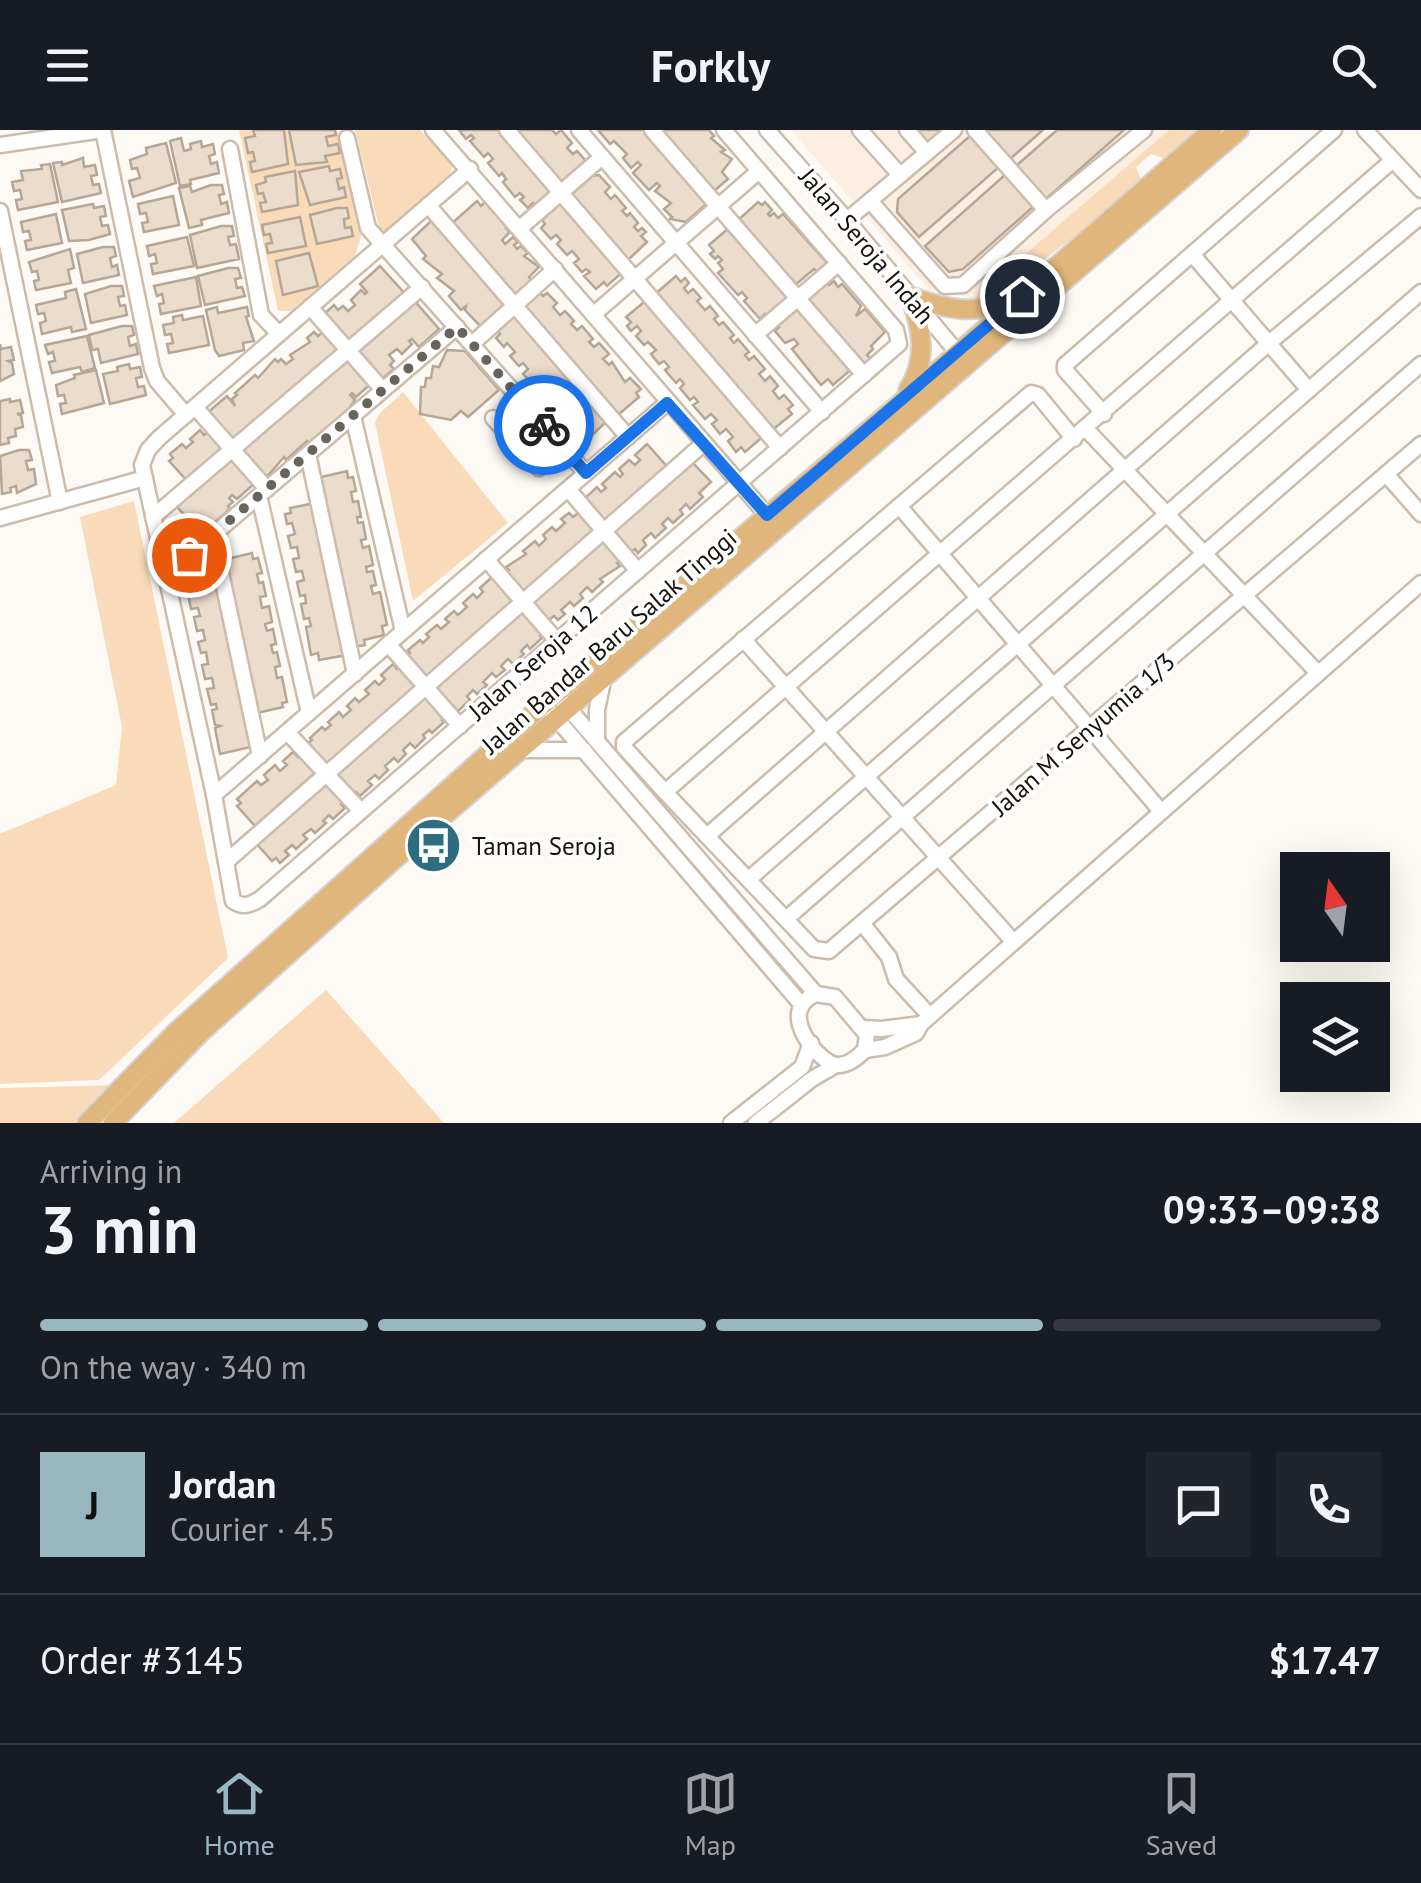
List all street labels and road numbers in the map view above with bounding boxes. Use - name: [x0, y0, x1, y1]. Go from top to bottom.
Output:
- street label: Jalan Seroja Indah: [792, 161, 942, 331]
- street label: Jalan Bandar Baru Salak Tinggi: [474, 522, 743, 761]
- street label: Jalan Seroja 12: [461, 597, 604, 727]
- street label: Jalan M Senyumia 1/3: [984, 645, 1181, 823]

